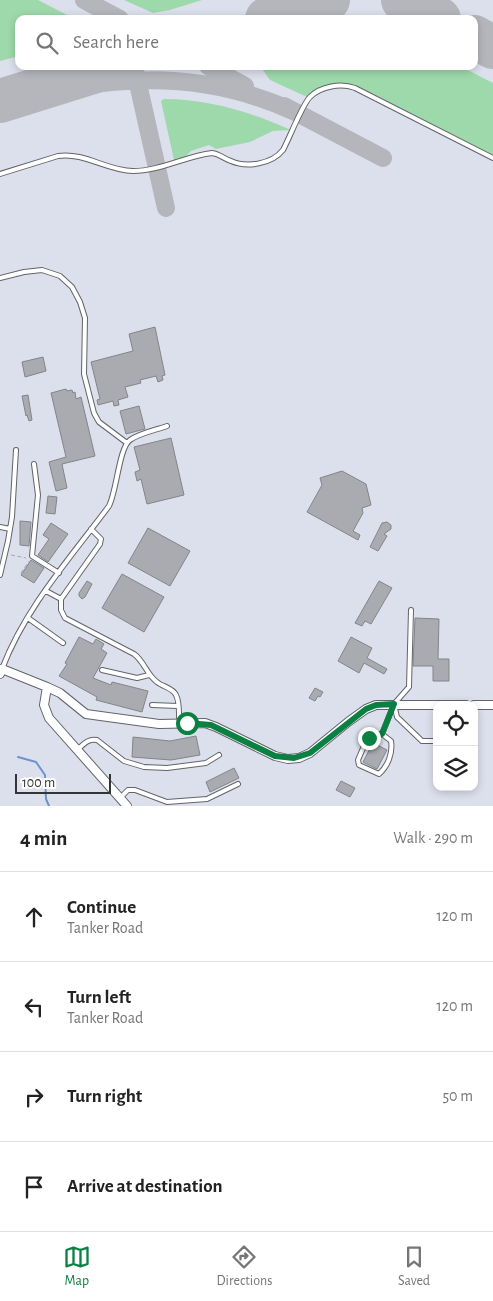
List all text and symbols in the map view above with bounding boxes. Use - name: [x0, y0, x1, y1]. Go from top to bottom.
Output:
- search box: [15, 15, 478, 70]
- icon: search: [33, 29, 61, 57]
- text: Search here: [73, 33, 159, 52]
- map controls: [433, 701, 478, 791]
- button: locate: [433, 701, 478, 746]
- route start: [176, 712, 199, 735]
- route end: [358, 727, 381, 750]
- button: layers: [433, 746, 478, 791]
- scale bar: [15, 771, 111, 794]
- text: 100 m: [22, 776, 55, 790]
- text: 4 min: [20, 828, 67, 849]
- text: Walk · 290 m: [393, 830, 473, 846]
- text: Continue: [67, 898, 136, 917]
- icon: ahead: [20, 903, 48, 931]
- text: 120 m: [436, 908, 473, 924]
- text: Tanker Road: [67, 920, 143, 936]
- text: Turn left: [67, 988, 131, 1007]
- icon: left: [20, 993, 48, 1021]
- text: 120 m: [436, 998, 473, 1014]
- text: Tanker Road: [67, 1010, 143, 1026]
- icon: right: [20, 1083, 48, 1111]
- text: Turn right: [67, 1087, 142, 1106]
- text: 50 m: [442, 1088, 473, 1104]
- icon: arrive: [20, 1173, 48, 1201]
- text: Arrive at destination: [67, 1177, 223, 1196]
- tab: Map: [63, 1243, 91, 1290]
- tab: Directions: [217, 1243, 272, 1290]
- tab: Saved: [398, 1243, 430, 1290]

